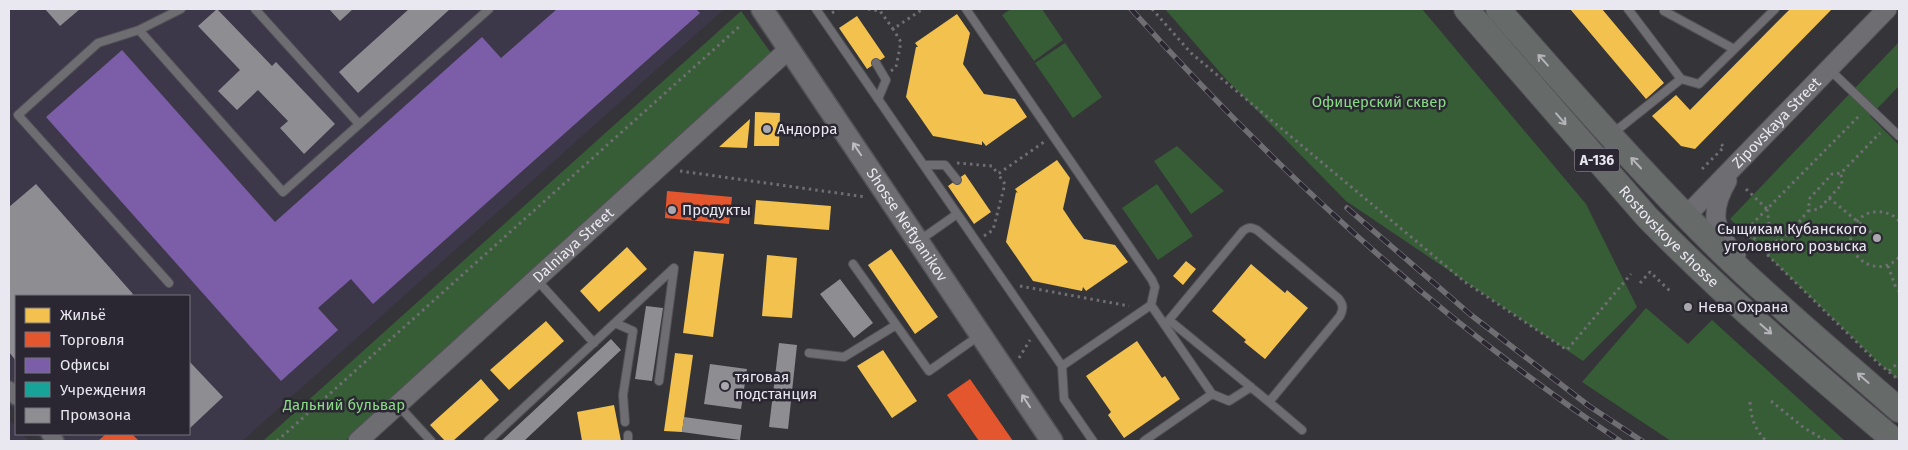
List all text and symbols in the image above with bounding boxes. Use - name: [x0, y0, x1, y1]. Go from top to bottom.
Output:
- one-way arrow: [1538, 54, 1549, 67]
- street label: Zipovskaya Street: [1728, 73, 1825, 172]
- park label: Офицерский сквер: [1312, 93, 1446, 111]
- one-way arrow: [1556, 112, 1567, 125]
- place label: Андорра: [777, 120, 837, 138]
- marker: Андорра: [761, 123, 773, 135]
- one-way arrow: [852, 143, 862, 157]
- road number: А-136: [1574, 148, 1620, 172]
- one-way arrow: [1630, 157, 1642, 169]
- street label: Shosse Neftyanikov: [862, 165, 952, 285]
- street label: Rostovskoye shosse: [1615, 182, 1722, 291]
- place label: Продукты: [682, 201, 751, 219]
- street label: Dalniaya Street: [529, 204, 618, 286]
- marker: Продукты: [666, 204, 678, 216]
- place label: Сыщикам Кубанского уголовного розыска: [1717, 220, 1867, 255]
- marker: Сыщикам Кубанского уголовного розыска: [1871, 232, 1883, 244]
- legend: [15, 295, 190, 435]
- place label: Нева Охрана: [1698, 298, 1788, 316]
- marker: Нева Охрана: [1682, 301, 1694, 313]
- text: Жильё: [60, 306, 106, 324]
- one-way arrow: [1759, 324, 1772, 335]
- text: Торговля: [60, 331, 125, 349]
- text: Офисы: [60, 356, 110, 374]
- place label: тяговая подстанция: [735, 368, 817, 403]
- one-way arrow: [1856, 372, 1869, 383]
- marker: тяговая подстанция: [719, 380, 731, 392]
- text: Учреждения: [60, 381, 146, 399]
- one-way arrow: [1020, 394, 1030, 408]
- park label: Дальний бульвар: [282, 396, 405, 414]
- text: Промзона: [60, 406, 131, 424]

